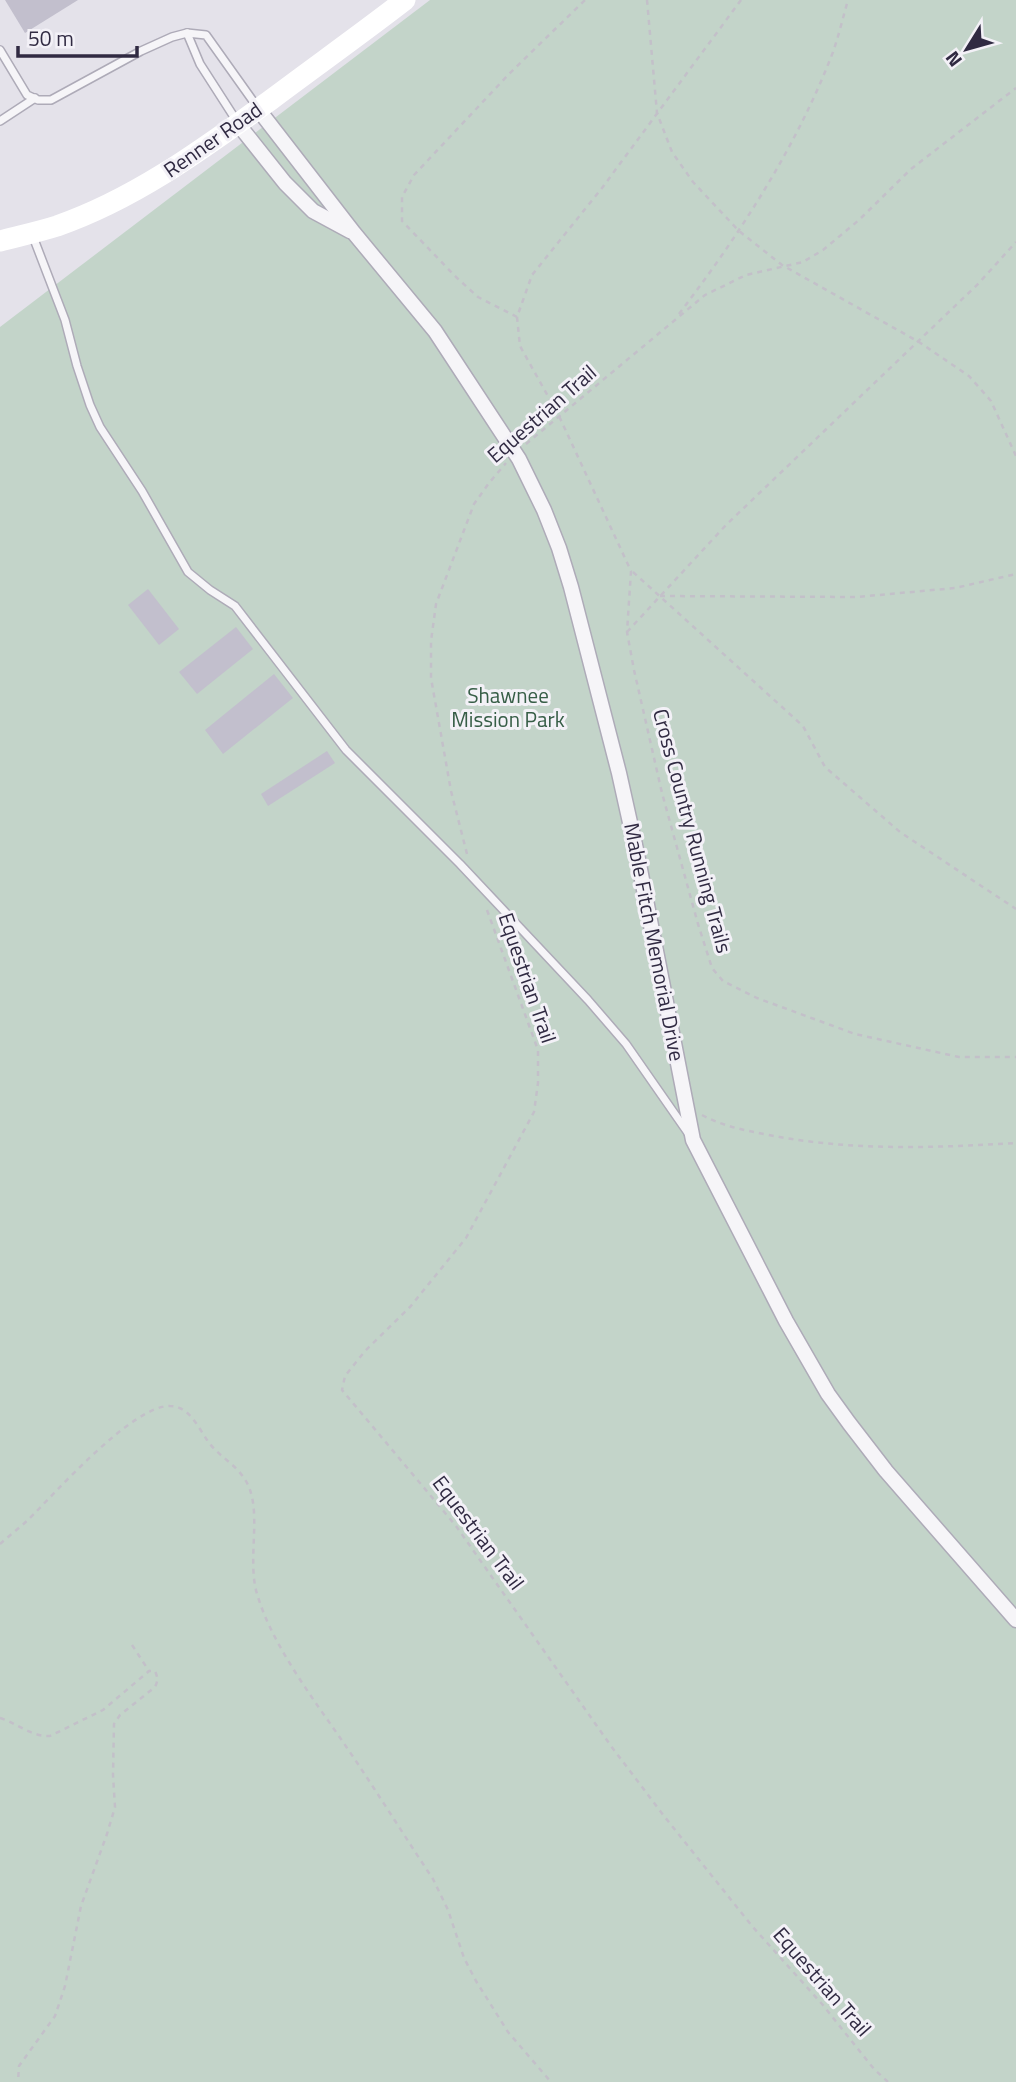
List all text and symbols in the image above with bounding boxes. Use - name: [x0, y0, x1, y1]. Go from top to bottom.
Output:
- scale bar: [18, 14, 136, 58]
- north arrow: [932, 14, 1002, 84]
- text: 50 m: [28, 22, 74, 54]
- text: N: [937, 46, 969, 74]
- street label: Renner Road: [157, 93, 268, 185]
- street label: Equestrian Trail: [479, 357, 603, 470]
- park label: Shawnee Mission Park: [451, 679, 565, 735]
- street label: Cross Country Running Trails: [645, 705, 741, 956]
- street label: Mable Fitch Memorial Drive: [616, 820, 694, 1064]
- street label: Equestrian Trail: [491, 908, 565, 1047]
- street label: Equestrian Trail: [425, 1468, 533, 1596]
- street label: Equestrian Trail: [766, 1919, 879, 2043]

